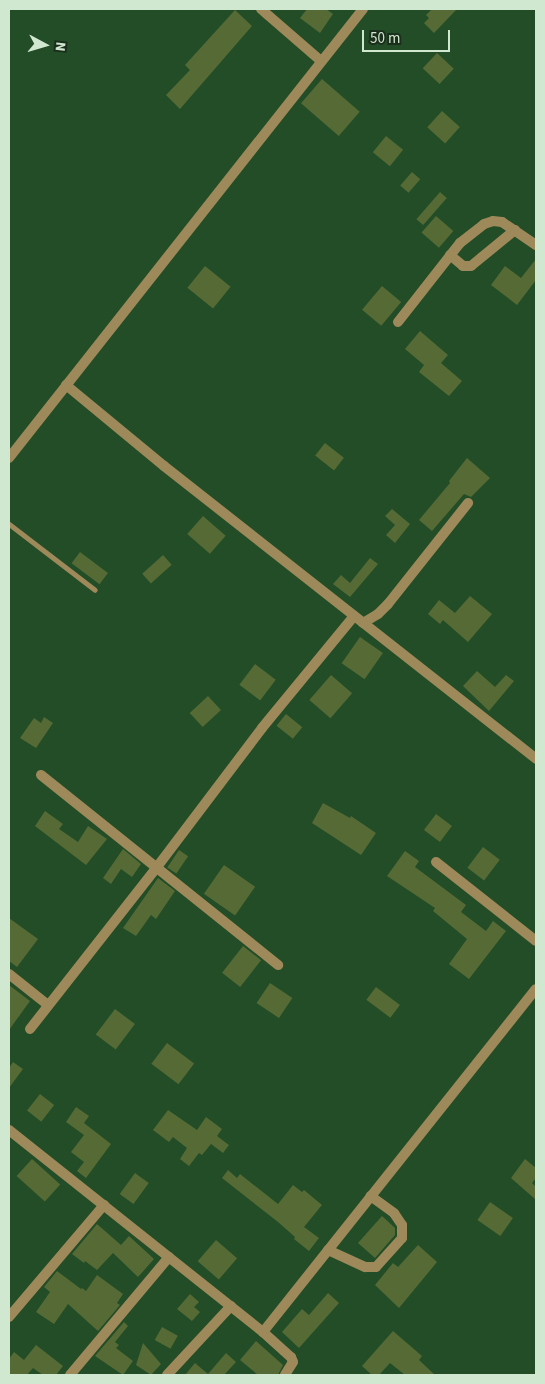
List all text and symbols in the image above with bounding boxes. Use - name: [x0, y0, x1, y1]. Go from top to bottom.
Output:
- north arrow: [20, 20, 70, 70]
- scale bar: [365, 20, 452, 52]
- text: 50 m: [370, 28, 400, 49]
- text: N: [49, 41, 70, 52]

